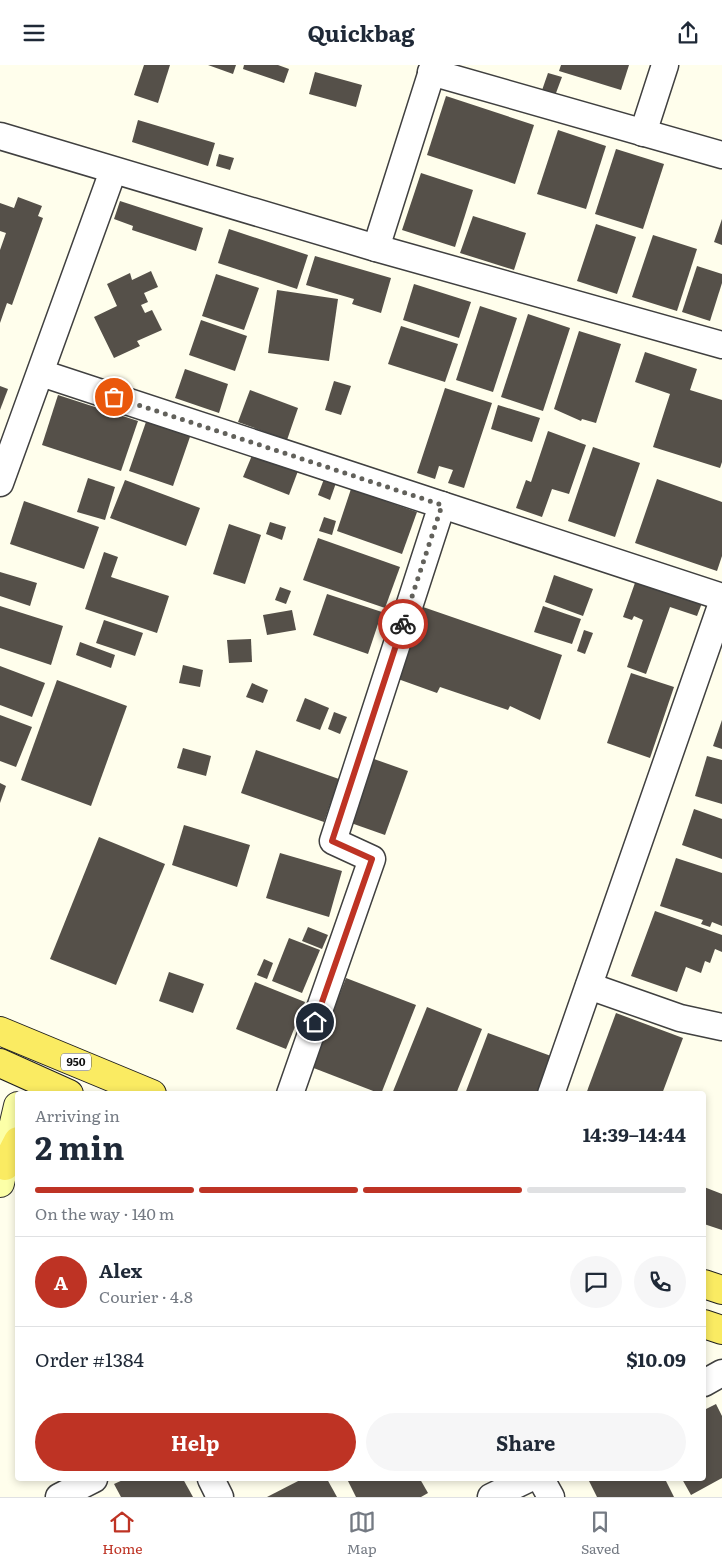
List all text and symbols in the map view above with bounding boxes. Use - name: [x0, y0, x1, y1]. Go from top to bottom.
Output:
- text: Quickbag: [308, 16, 414, 49]
- icon: menu: [20, 19, 48, 47]
- icon: share: [674, 19, 702, 47]
- pin: [93, 376, 135, 418]
- icon: bag: [100, 383, 128, 411]
- courier: [378, 599, 428, 649]
- icon: bike: [389, 610, 417, 638]
- pin: [294, 1001, 336, 1043]
- icon: home: [301, 1008, 329, 1036]
- road number: 950: [61, 1054, 91, 1071]
- text: Arriving in: [35, 1103, 120, 1127]
- text: 14:39–14:44: [583, 1120, 686, 1148]
- text: 2 min: [35, 1122, 124, 1170]
- text: On the way · 140 m: [35, 1201, 174, 1225]
- text: Alex: [99, 1256, 142, 1284]
- button: chat: [570, 1256, 622, 1308]
- button: phone: [634, 1256, 686, 1308]
- text: A: [54, 1268, 68, 1296]
- text: Courier · 4.8: [99, 1284, 193, 1308]
- text: Order #1384: [35, 1345, 144, 1373]
- text: $10.09: [626, 1345, 686, 1373]
- button: Help: [35, 1413, 356, 1471]
- button: Share: [366, 1413, 686, 1471]
- tab: Home: [102, 1508, 143, 1558]
- tab: Map: [347, 1508, 377, 1558]
- tab: Saved: [581, 1508, 620, 1558]

